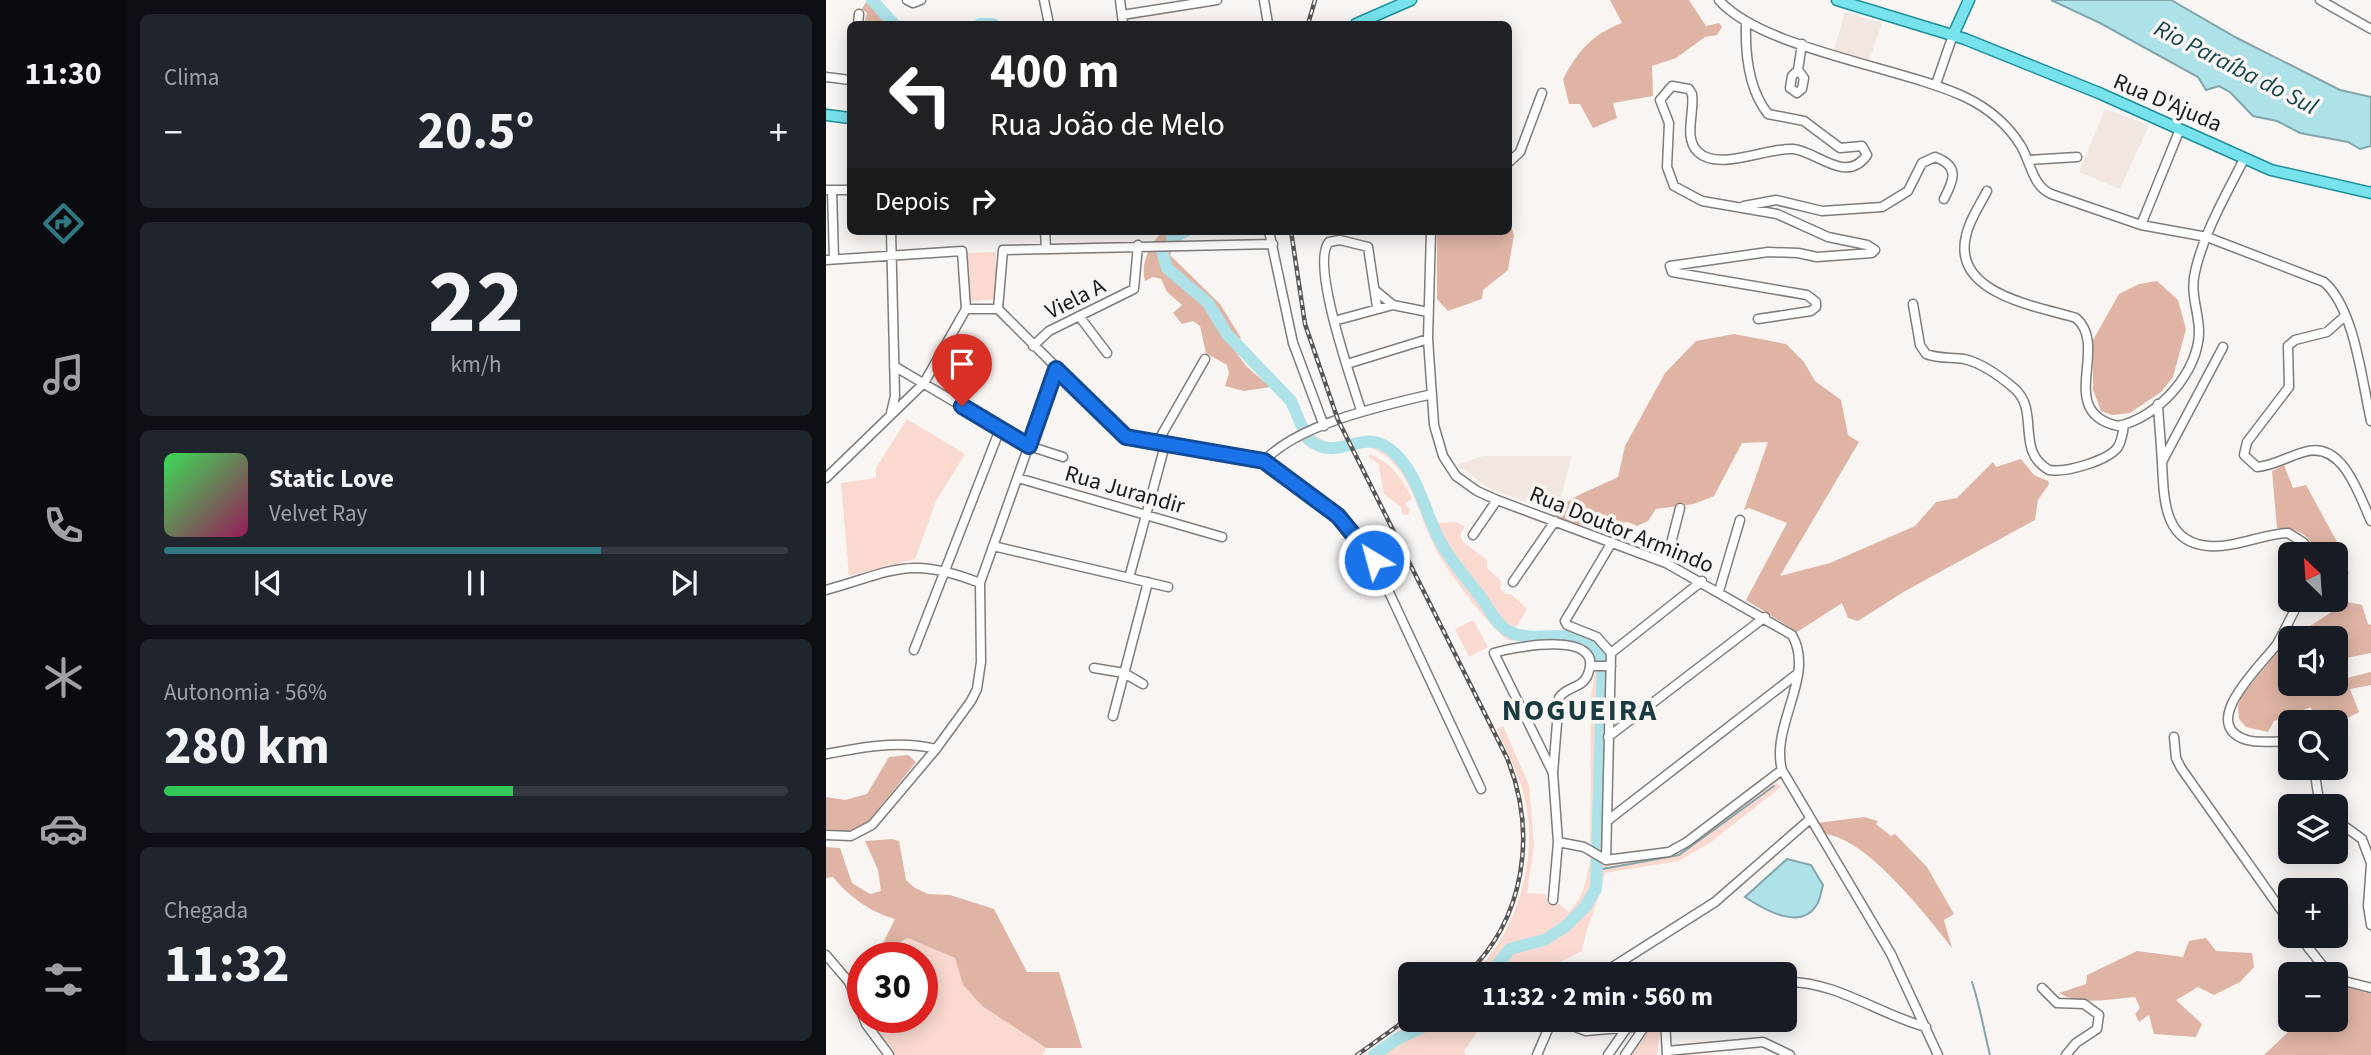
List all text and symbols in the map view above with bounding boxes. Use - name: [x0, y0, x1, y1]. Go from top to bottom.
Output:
- water label: Rio Paraíba do Sul: [2148, 11, 2324, 124]
- text: 400 m: [990, 37, 1119, 107]
- icon: left: [875, 49, 966, 140]
- text: 11:30: [24, 51, 102, 97]
- text: Clima: [164, 61, 219, 94]
- street label: Rua D'Ajuda: [2108, 65, 2227, 140]
- text: 20.5°: [418, 95, 534, 169]
- text: Rua João de Melo: [990, 102, 1225, 148]
- text: −: [164, 106, 183, 160]
- text: +: [769, 106, 788, 160]
- icon: right: [964, 182, 1002, 220]
- text: Depois: [875, 183, 950, 220]
- icon: directions: [39, 199, 88, 248]
- text: 22: [428, 238, 524, 367]
- street label: Viela A: [1039, 269, 1111, 328]
- pin: [932, 334, 992, 406]
- icon: arrive: [943, 345, 981, 383]
- text: km/h: [450, 348, 502, 381]
- icon: music: [39, 350, 88, 399]
- street label: Rua Jurandir: [1061, 457, 1190, 523]
- text: Static Love: [269, 460, 394, 497]
- street label: Rua Doutor Armindo: [1525, 477, 1719, 582]
- text: Velvet Ray: [269, 497, 367, 530]
- icon: phone: [39, 501, 88, 550]
- position arrow: [1337, 523, 1411, 597]
- north arrow: [2278, 542, 2348, 612]
- map controls: [2278, 542, 2348, 1032]
- icon: previous: [249, 564, 287, 602]
- icon: pause: [457, 564, 495, 602]
- icon: next: [665, 564, 703, 602]
- button: sound: [2278, 626, 2348, 696]
- icon: climate: [39, 653, 88, 702]
- text: Autonomia · 56%: [164, 676, 327, 709]
- district label: NOGUEIRA: [1502, 689, 1658, 732]
- text: 280 km: [164, 710, 330, 784]
- button: search: [2278, 710, 2348, 780]
- button: layers: [2278, 794, 2348, 864]
- icon: car: [39, 804, 88, 853]
- button: +: [2278, 878, 2348, 948]
- text: Chegada: [164, 894, 248, 927]
- text: 11:32: [164, 928, 289, 1002]
- speed limit sign: 30: [847, 942, 938, 1033]
- icon: filters: [39, 955, 88, 1004]
- button: −: [2278, 962, 2348, 1032]
- text: 11:32 · 2 min · 560 m: [1482, 978, 1713, 1015]

